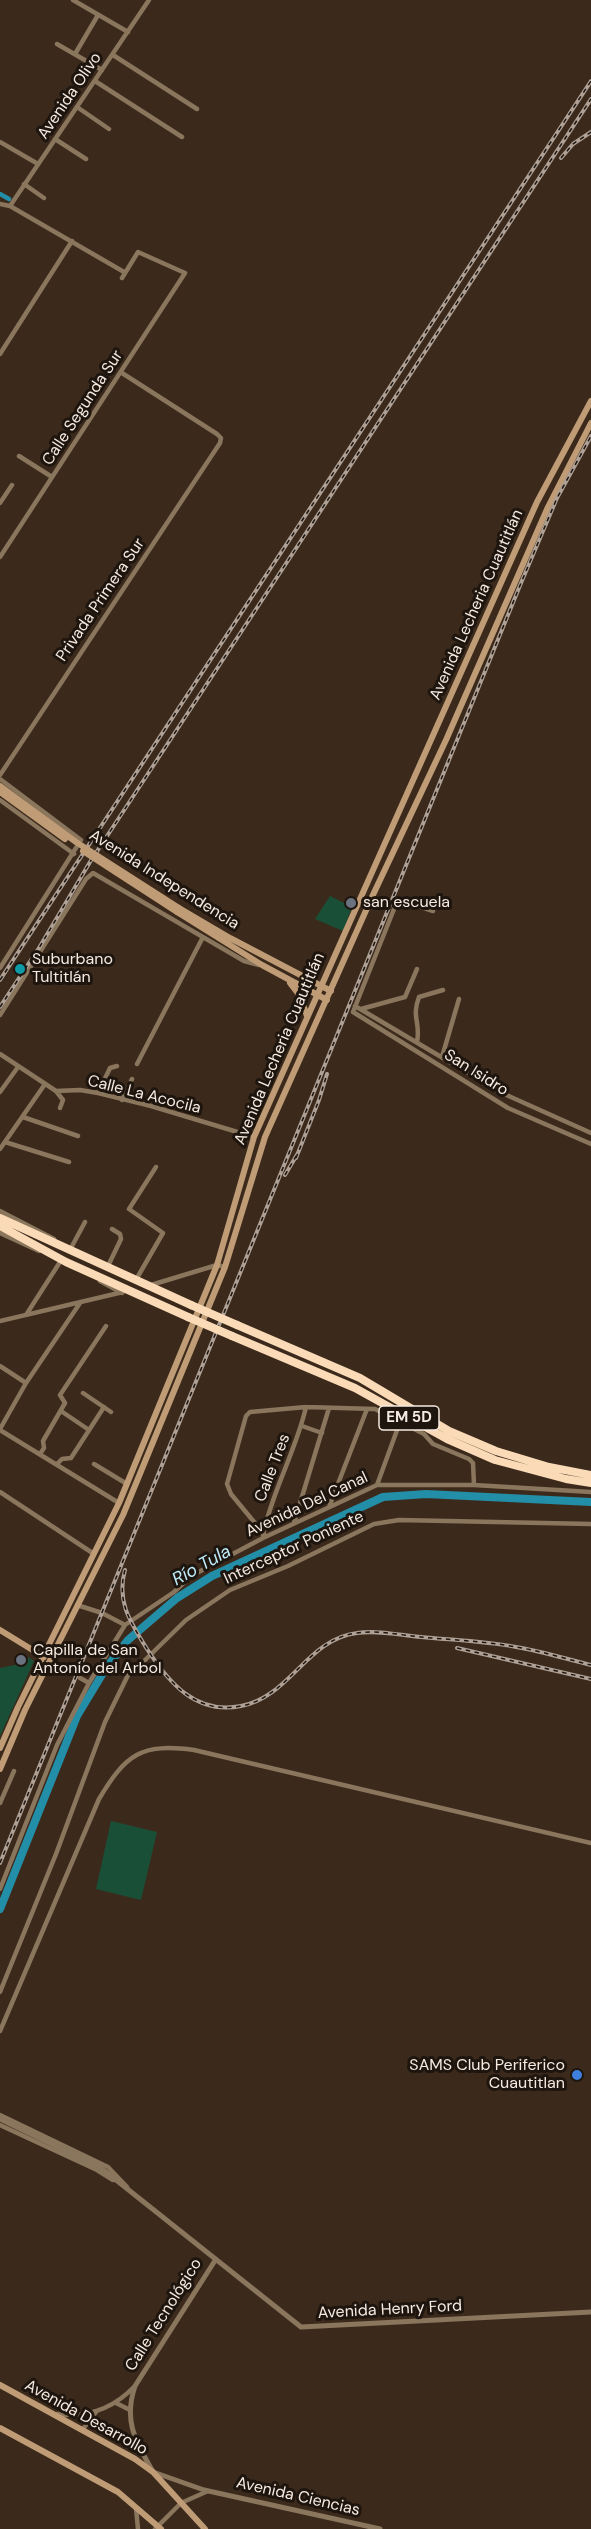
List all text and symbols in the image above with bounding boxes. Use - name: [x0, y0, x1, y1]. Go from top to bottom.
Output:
- street label: Avenida Olivo: [34, 49, 106, 143]
- street label: Calle Segunda Sur: [39, 347, 127, 469]
- street label: Avenida Lecheria Cuautitlán: [426, 507, 528, 703]
- street label: Privada Primera Sur: [53, 535, 149, 665]
- street label: Avenida Independencia: [85, 826, 243, 934]
- place label: san escuela: [363, 893, 450, 913]
- marker: san escuela: [344, 896, 358, 910]
- place label: Suburbano Tultitlán: [32, 950, 113, 988]
- street label: Avenida Lecheria Cuautitlán: [231, 950, 329, 1148]
- marker: Suburbano Tultitlán: [13, 962, 27, 976]
- street label: San Isidro: [440, 1046, 512, 1100]
- street label: Calle La Acocila: [85, 1072, 203, 1118]
- road number: EM 5D: [379, 1406, 439, 1430]
- street label: Calle Tres: [251, 1431, 295, 1505]
- street label: Avenida Del Canal: [243, 1468, 371, 1542]
- street label: Interceptor Poniente: [221, 1507, 367, 1589]
- water label: Río Tula: [169, 1541, 235, 1591]
- place label: Capilla de San Antonio del Arbol: [33, 1641, 162, 1679]
- marker: Capilla de San Antonio del Arbol: [14, 1653, 28, 1667]
- place label: SAMS Club Periferico Cuautitlan: [409, 2056, 565, 2094]
- marker: SAMS Club Periferico Cuautitlan: [570, 2068, 584, 2082]
- street label: Calle Tecnológico: [122, 2255, 206, 2375]
- street label: Avenida Henry Ford: [317, 2297, 463, 2323]
- street label: Avenida Desarrollo: [21, 2376, 151, 2460]
- street label: Avenida Ciencias: [234, 2473, 362, 2521]

